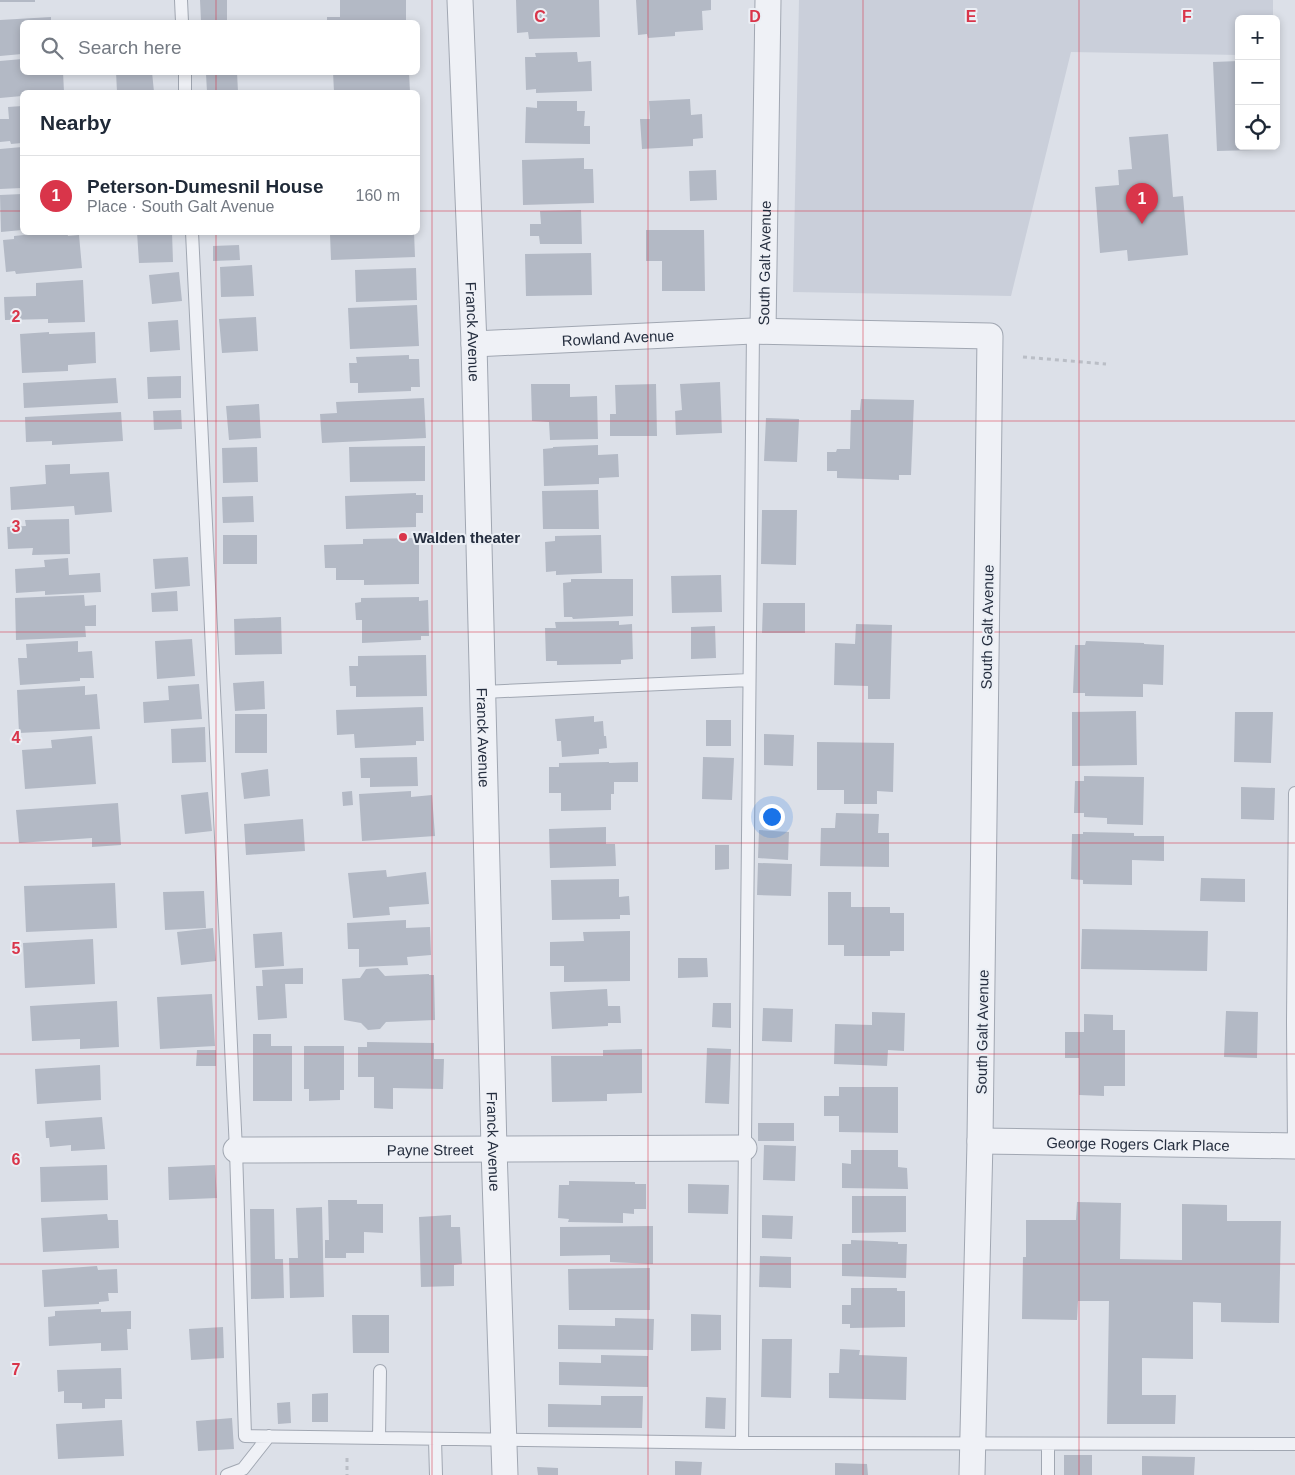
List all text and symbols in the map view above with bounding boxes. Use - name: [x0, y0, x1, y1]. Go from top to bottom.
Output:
- text: C: [534, 8, 546, 25]
- text: D: [749, 8, 761, 25]
- text: E: [966, 8, 977, 25]
- text: F: [1182, 8, 1192, 25]
- map controls: [1235, 15, 1280, 150]
- button: +: [1235, 15, 1280, 60]
- search box: [20, 20, 420, 75]
- icon: search: [38, 34, 66, 62]
- text: Search here: [78, 37, 182, 58]
- button: −: [1235, 60, 1280, 105]
- button: locate: [1235, 105, 1280, 150]
- text: Nearby: [40, 111, 111, 134]
- text: Peterson-Dumesnil House: [87, 176, 324, 197]
- pin: 1: [1126, 183, 1158, 224]
- text: 1: [52, 187, 60, 204]
- text: 160 m: [356, 187, 400, 204]
- text: Place · South Galt Avenue: [87, 198, 274, 215]
- street label: South Galt Avenue: [755, 200, 773, 326]
- street label: Franck Avenue: [463, 282, 483, 382]
- text: 2: [12, 308, 21, 325]
- street label: Rowland Avenue: [561, 326, 674, 348]
- text: 3: [12, 518, 21, 535]
- place label: Walden theater: [413, 529, 520, 546]
- marker: Walden theater: [397, 531, 409, 543]
- street label: South Galt Avenue: [977, 564, 997, 690]
- street label: Franck Avenue: [474, 687, 494, 788]
- text: 4: [12, 729, 21, 746]
- your location: [759, 804, 785, 830]
- text: 5: [12, 940, 21, 957]
- street label: South Galt Avenue: [972, 969, 992, 1095]
- street label: Franck Avenue: [484, 1091, 504, 1192]
- street label: George Rogers Clark Place: [1046, 1134, 1230, 1153]
- street label: Payne Street: [387, 1141, 474, 1158]
- text: 6: [12, 1151, 21, 1168]
- text: 7: [12, 1361, 21, 1378]

